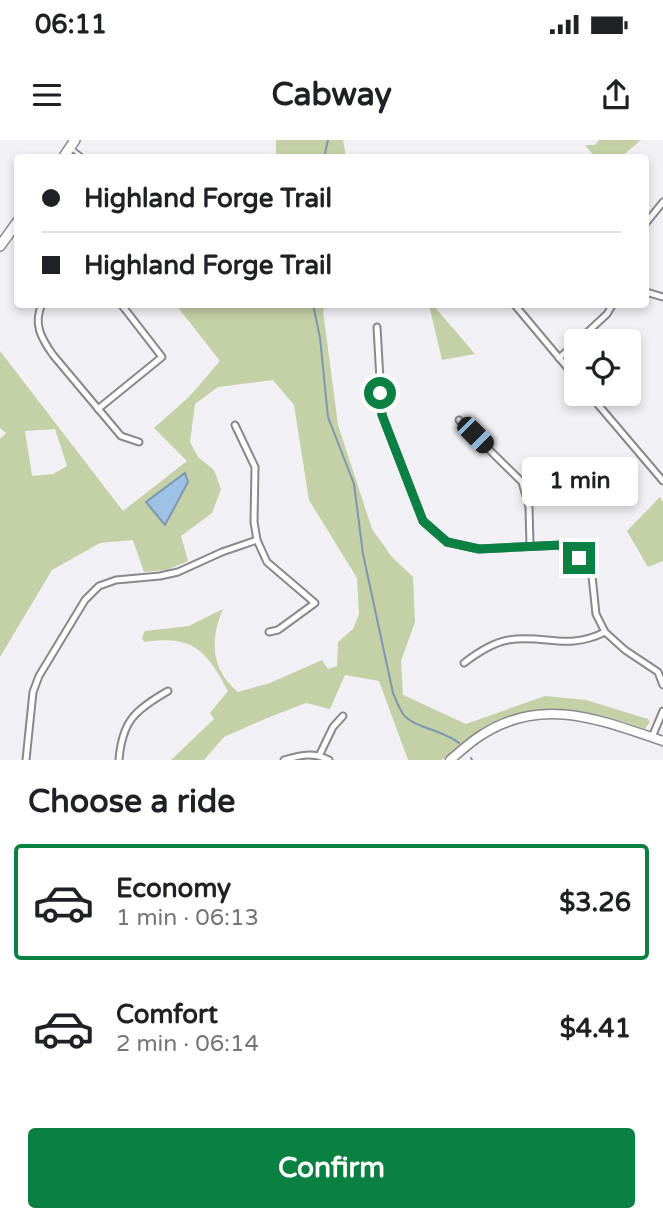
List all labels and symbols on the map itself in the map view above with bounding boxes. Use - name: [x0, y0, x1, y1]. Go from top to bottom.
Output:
- route start: [364, 377, 396, 409]
- car: [453, 413, 498, 457]
- callout: 1 min: [521, 456, 637, 506]
- route end: [563, 542, 595, 574]

